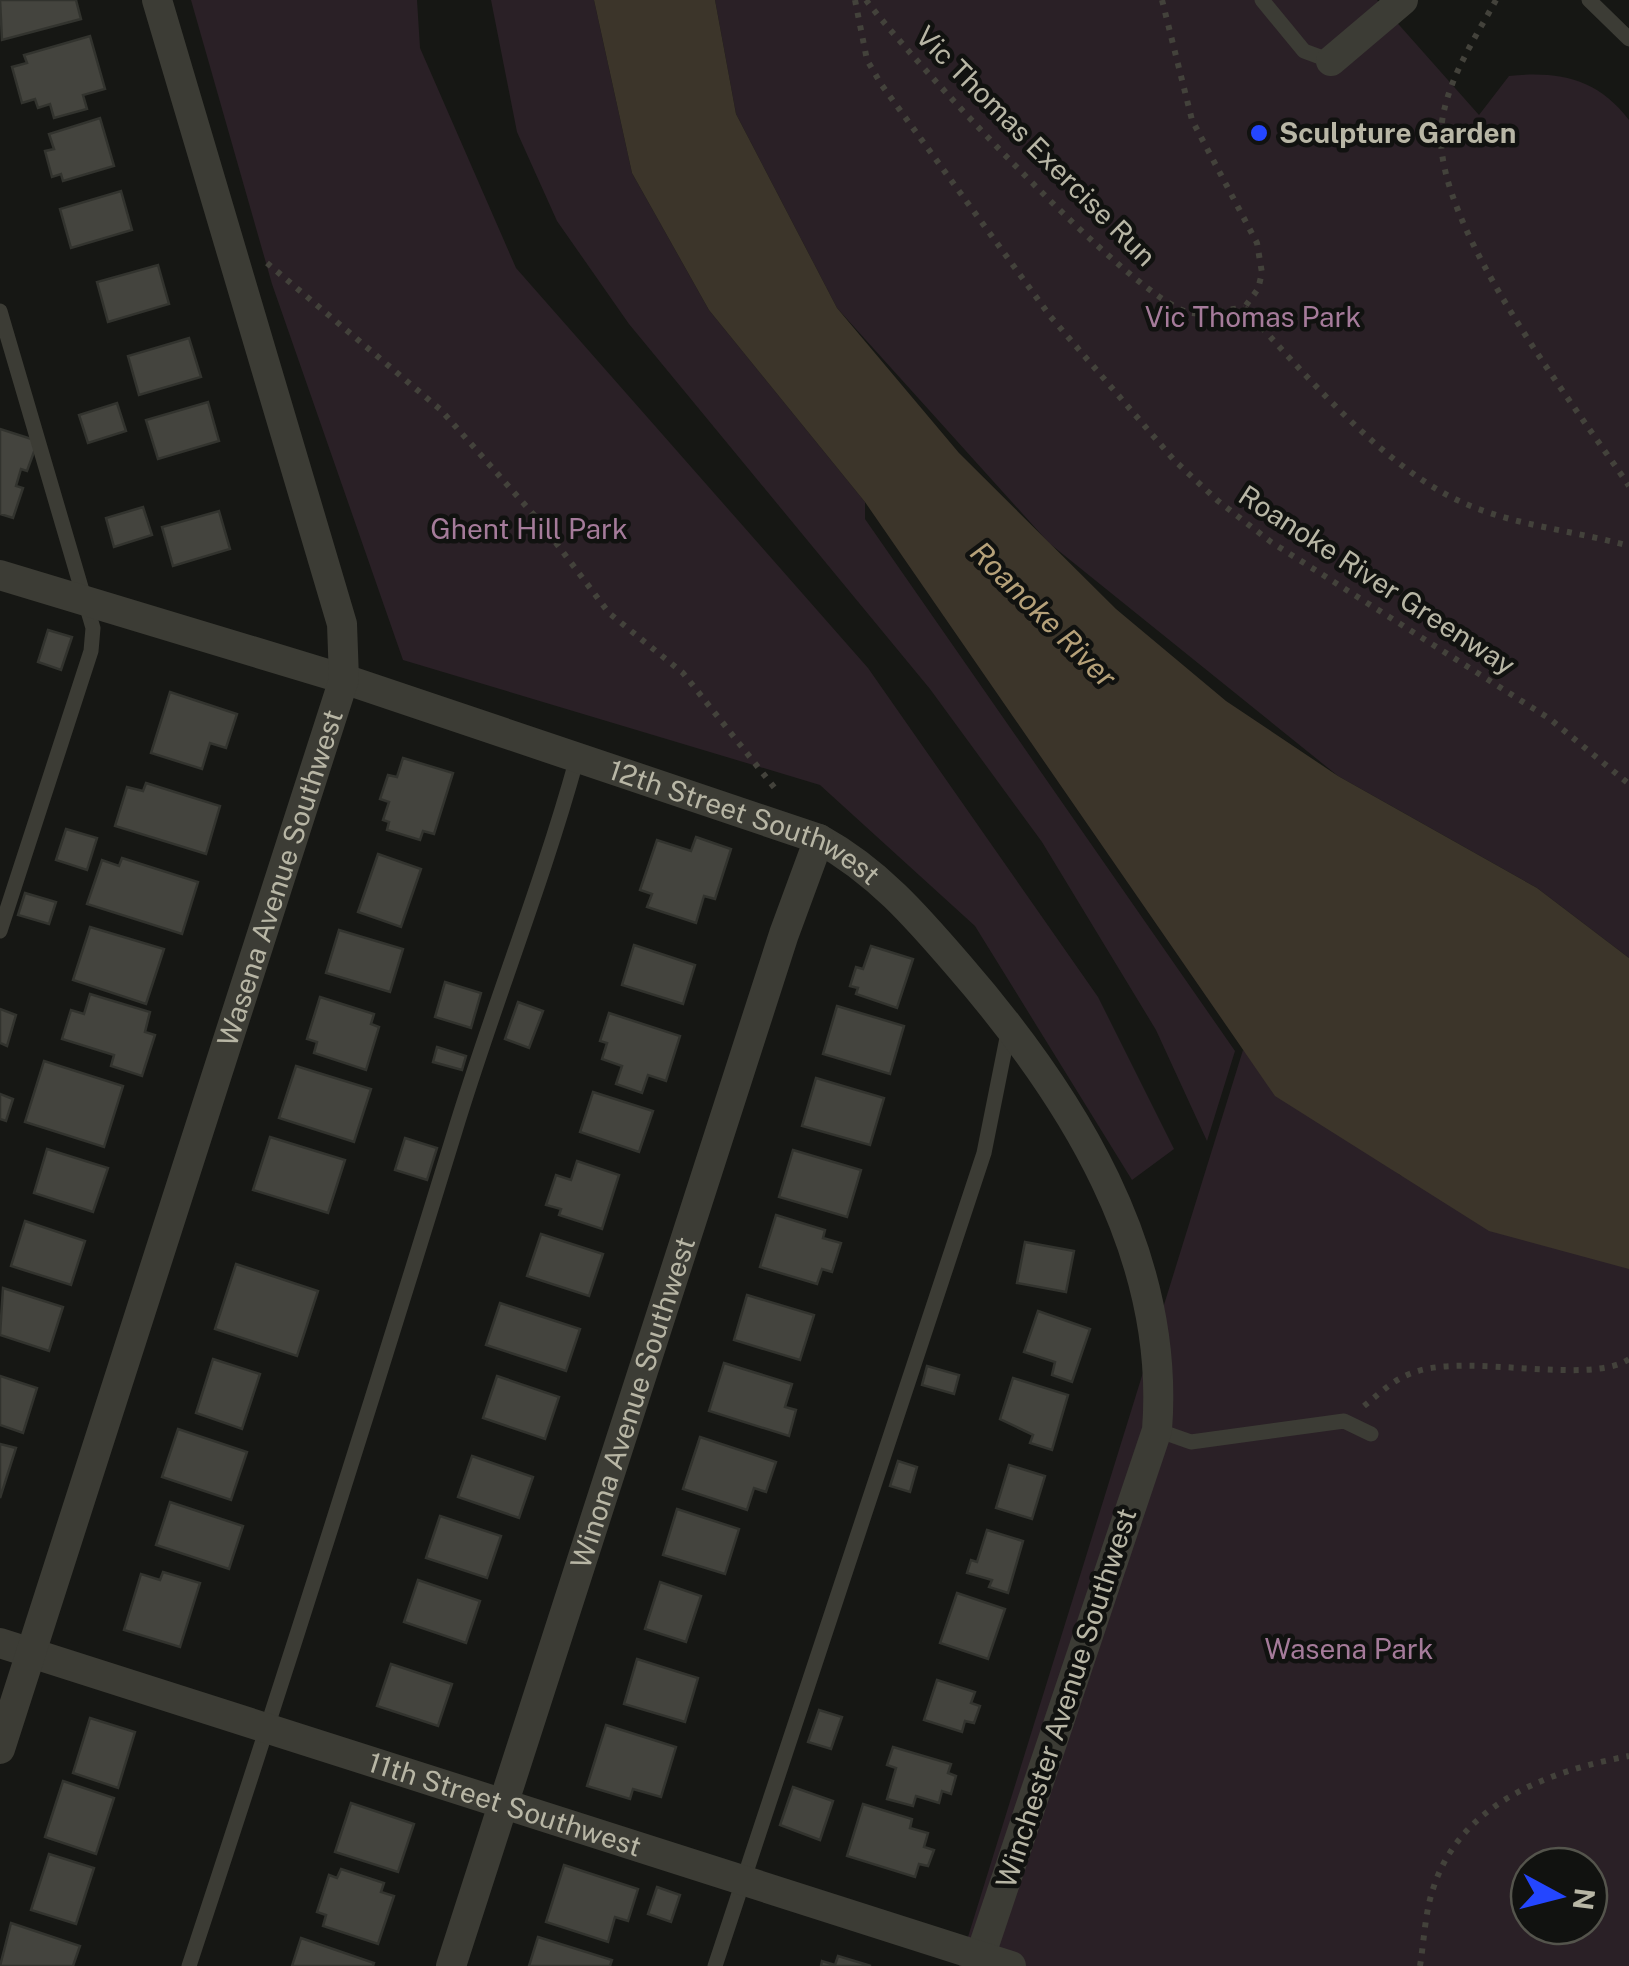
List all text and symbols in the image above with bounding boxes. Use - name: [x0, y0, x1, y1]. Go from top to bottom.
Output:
- street label: Vic Thomas Exercise Run: [910, 19, 1163, 272]
- place label: Sculpture Garden: [1279, 116, 1516, 149]
- marker: Sculpture Garden: [1248, 122, 1270, 144]
- park label: Vic Thomas Park: [1145, 300, 1361, 333]
- street label: Roanoke River Greenway: [1233, 478, 1521, 681]
- park label: Ghent Hill Park: [430, 512, 628, 545]
- water label: Roanoke River: [963, 534, 1125, 695]
- street label: Wasena Avenue Southwest: [210, 705, 349, 1050]
- street label: 12th Street Southwest: [605, 752, 887, 891]
- street label: Winona Avenue Southwest: [563, 1232, 701, 1572]
- street label: Winchester Avenue Southwest: [988, 1504, 1143, 1892]
- park label: Wasena Park: [1265, 1632, 1433, 1665]
- street label: 11th Street Southwest: [364, 1745, 646, 1863]
- north arrow: [1509, 1846, 1609, 1946]
- text: N: [1567, 1886, 1602, 1912]

